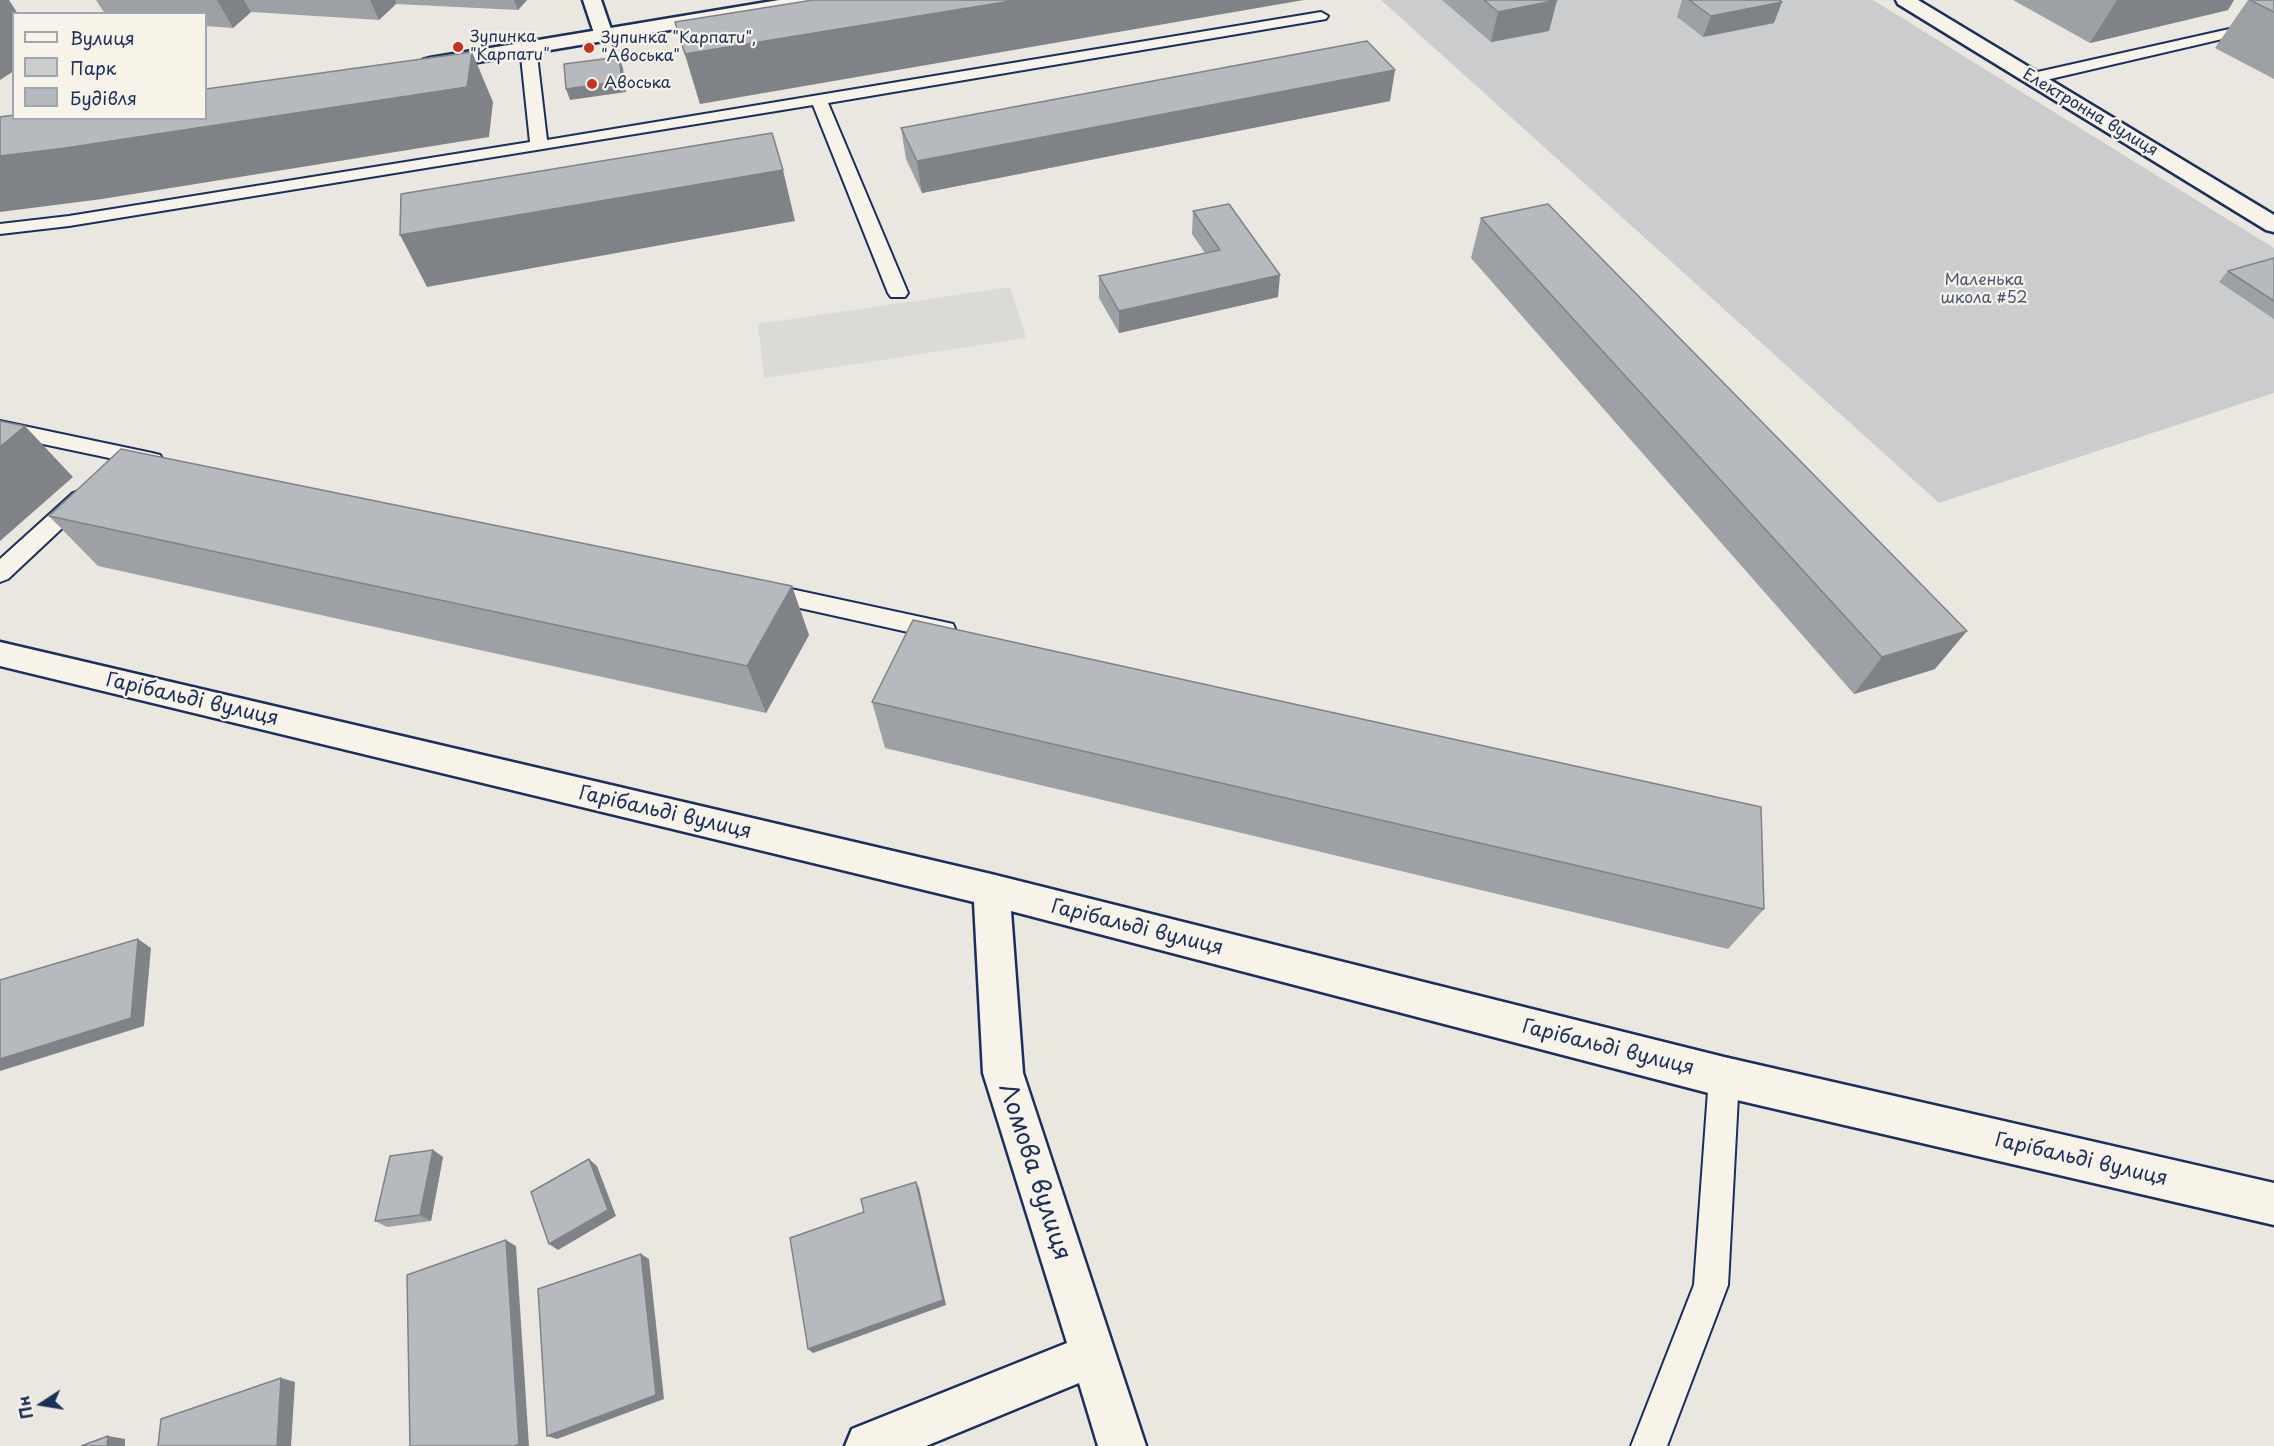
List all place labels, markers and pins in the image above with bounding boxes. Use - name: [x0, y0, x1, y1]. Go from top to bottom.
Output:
- place label: Зупинка "Карпати": [470, 28, 550, 66]
- place label: Зупинка "Карпати", "Авоська": [601, 29, 756, 67]
- marker: Зупинка "Карпати": [451, 40, 465, 54]
- marker: Зупинка "Карпати", "Авоська": [582, 41, 596, 55]
- place label: Авоська: [604, 74, 671, 94]
- marker: Авоська: [585, 77, 599, 91]

